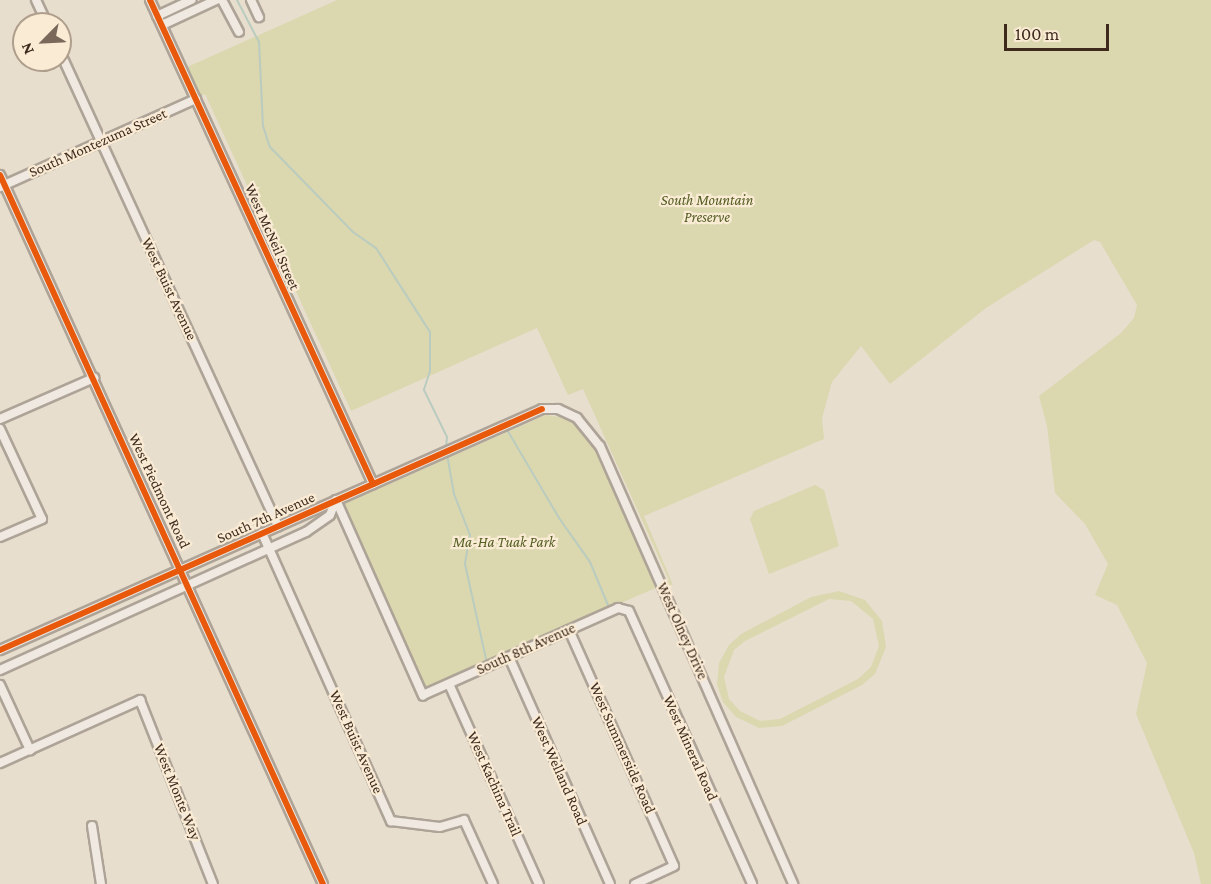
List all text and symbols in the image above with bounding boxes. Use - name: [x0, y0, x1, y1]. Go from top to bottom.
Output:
- north arrow: [12, 12, 72, 72]
- scale bar: [1007, 12, 1112, 50]
- text: 100 m: [1015, 24, 1059, 44]
- text: N: [17, 40, 37, 57]
- street label: South Montezuma Street: [26, 104, 170, 182]
- street label: West McNeil Street: [241, 181, 303, 293]
- park label: South Mountain Preserve: [661, 191, 753, 226]
- street label: West Buist Avenue: [137, 235, 201, 343]
- street label: West Piedmont Road: [124, 431, 194, 551]
- street label: South 7th Avenue: [214, 488, 318, 548]
- park label: Ma-Ha Tuak Park: [453, 534, 555, 552]
- street label: West Olney Drive: [653, 580, 711, 682]
- street label: South 8th Avenue: [474, 619, 578, 679]
- street label: West Summerside Road: [585, 680, 659, 816]
- street label: West Buist Avenue: [325, 687, 387, 797]
- street label: West Mineral Road: [659, 692, 721, 804]
- street label: West Welland Road: [527, 714, 591, 828]
- street label: West Kachina Trail: [463, 729, 525, 839]
- street label: West Monte Way: [149, 741, 205, 843]

